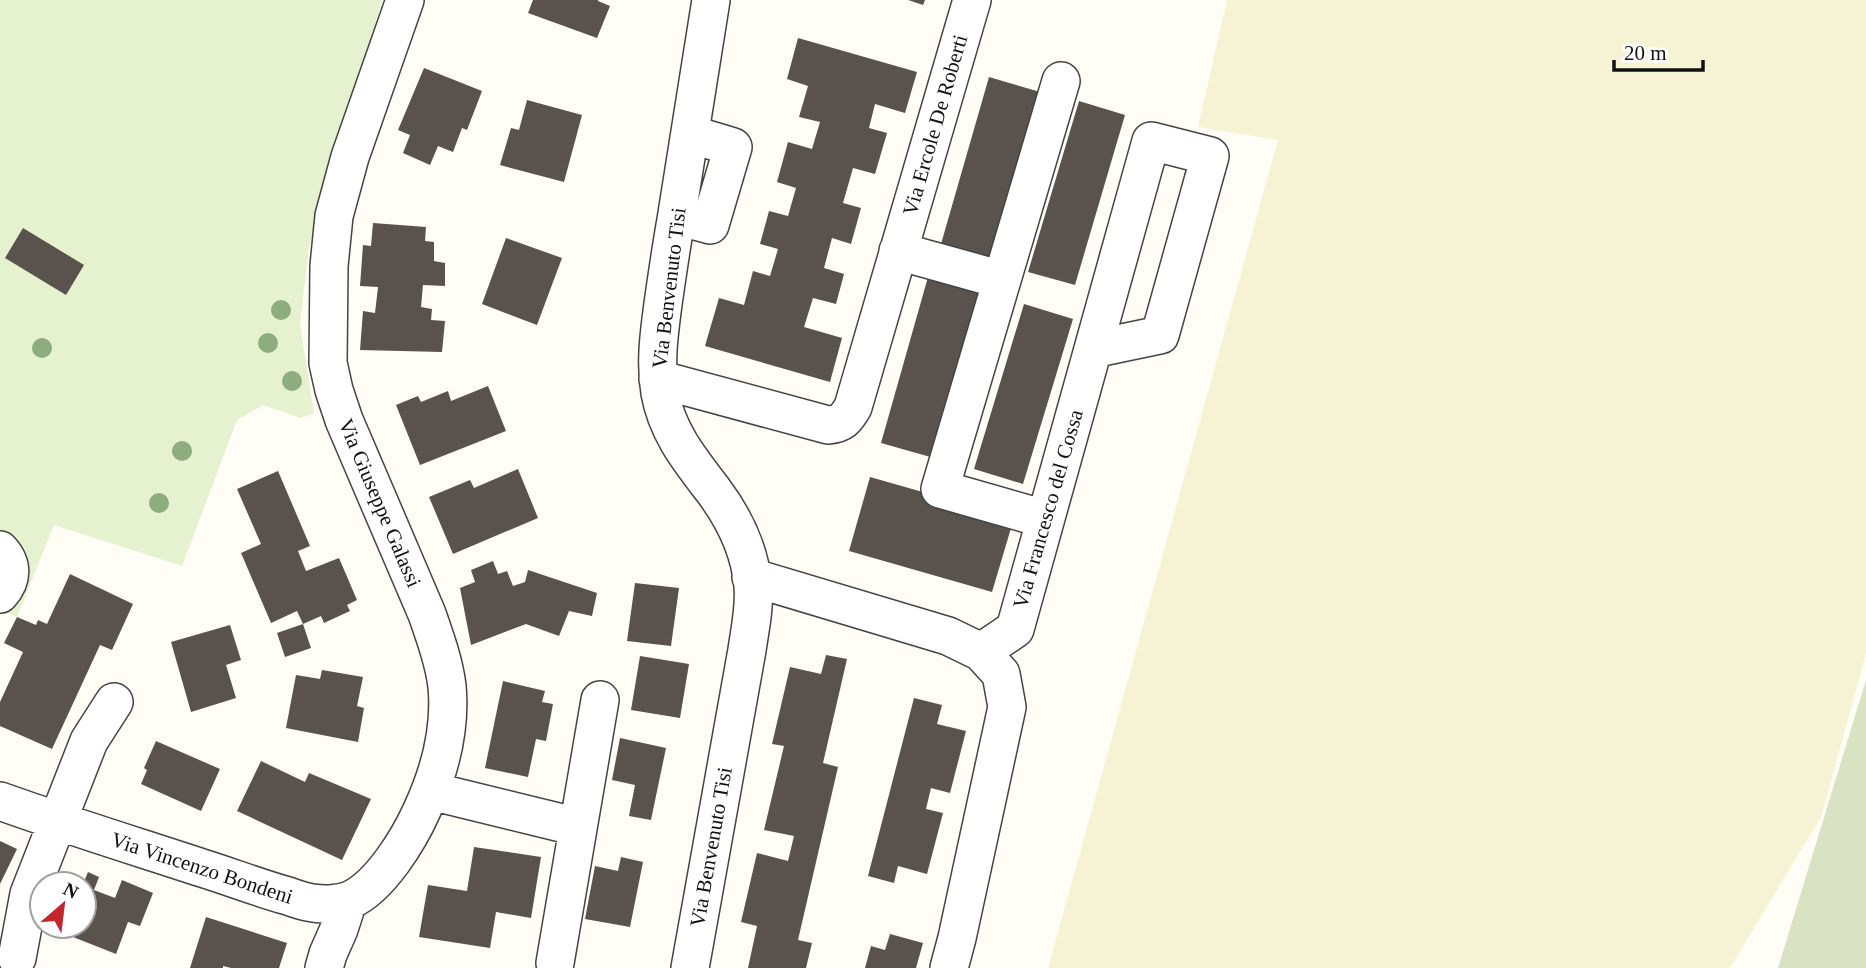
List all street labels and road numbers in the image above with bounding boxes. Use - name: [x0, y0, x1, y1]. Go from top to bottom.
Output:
- street label: Via Ercole De Roberti: [898, 32, 972, 218]
- street label: Via Benvenuto Tisi: [647, 206, 691, 370]
- street label: Via Francesco del Cossa: [1008, 406, 1088, 611]
- street label: Via Giuseppe Galassi: [334, 415, 426, 591]
- street label: Via Benvenuto Tisi: [685, 765, 737, 929]
- street label: Via Vincenzo Bondeni: [108, 827, 296, 909]

